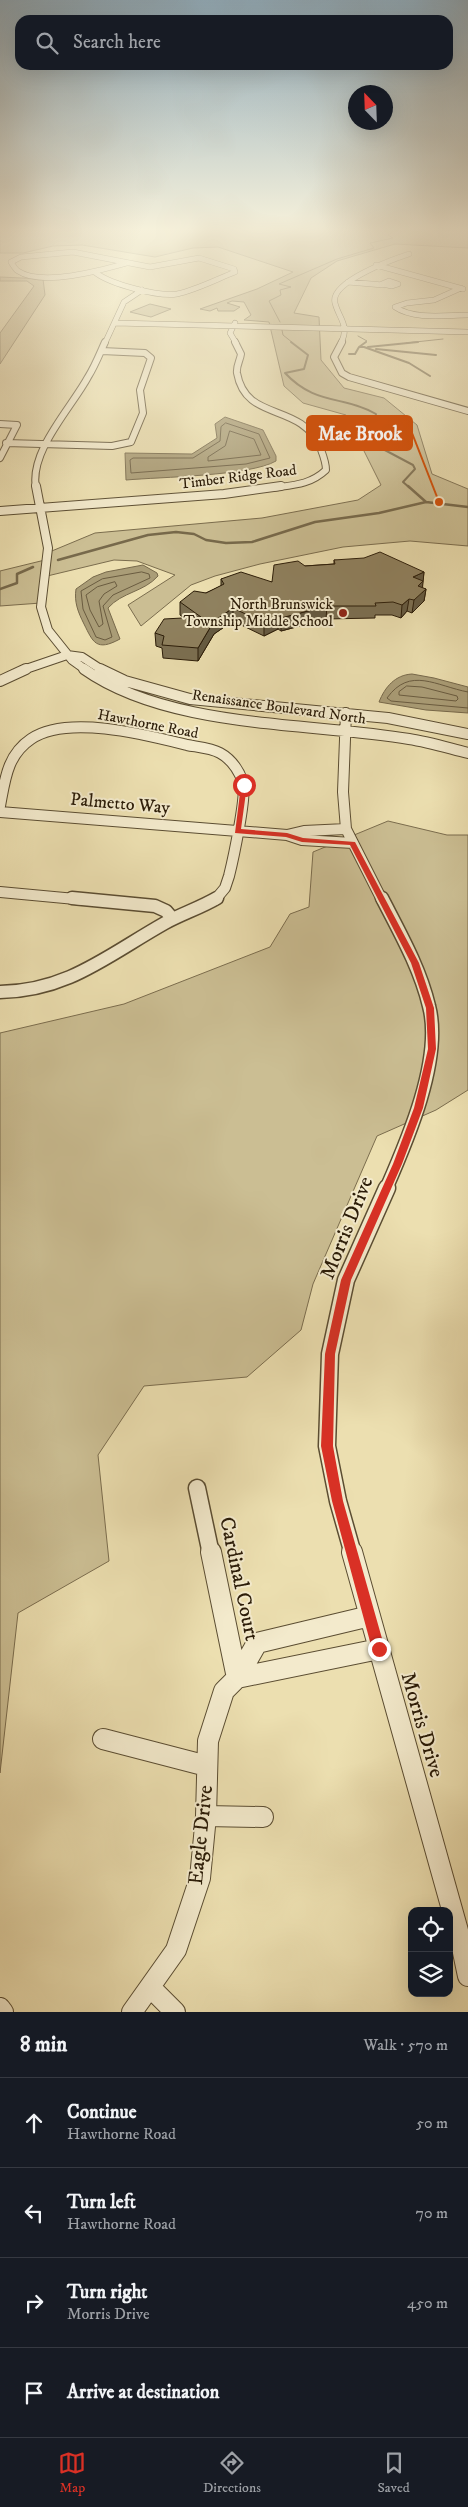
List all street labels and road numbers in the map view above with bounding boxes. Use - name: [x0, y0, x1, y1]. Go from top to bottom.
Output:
- street label: Timber Ridge Road: [179, 460, 298, 494]
- street label: Renaissance Boulevard North: [191, 685, 367, 729]
- street label: Hawthorne Road: [96, 705, 200, 743]
- street label: Palmetto Way: [69, 789, 171, 819]
- street label: Morris Drive: [315, 1173, 379, 1283]
- street label: Cardinal Court: [213, 1515, 265, 1644]
- street label: Morris Drive: [395, 1669, 450, 1781]
- street label: Eagle Drive: [183, 1784, 219, 1886]

